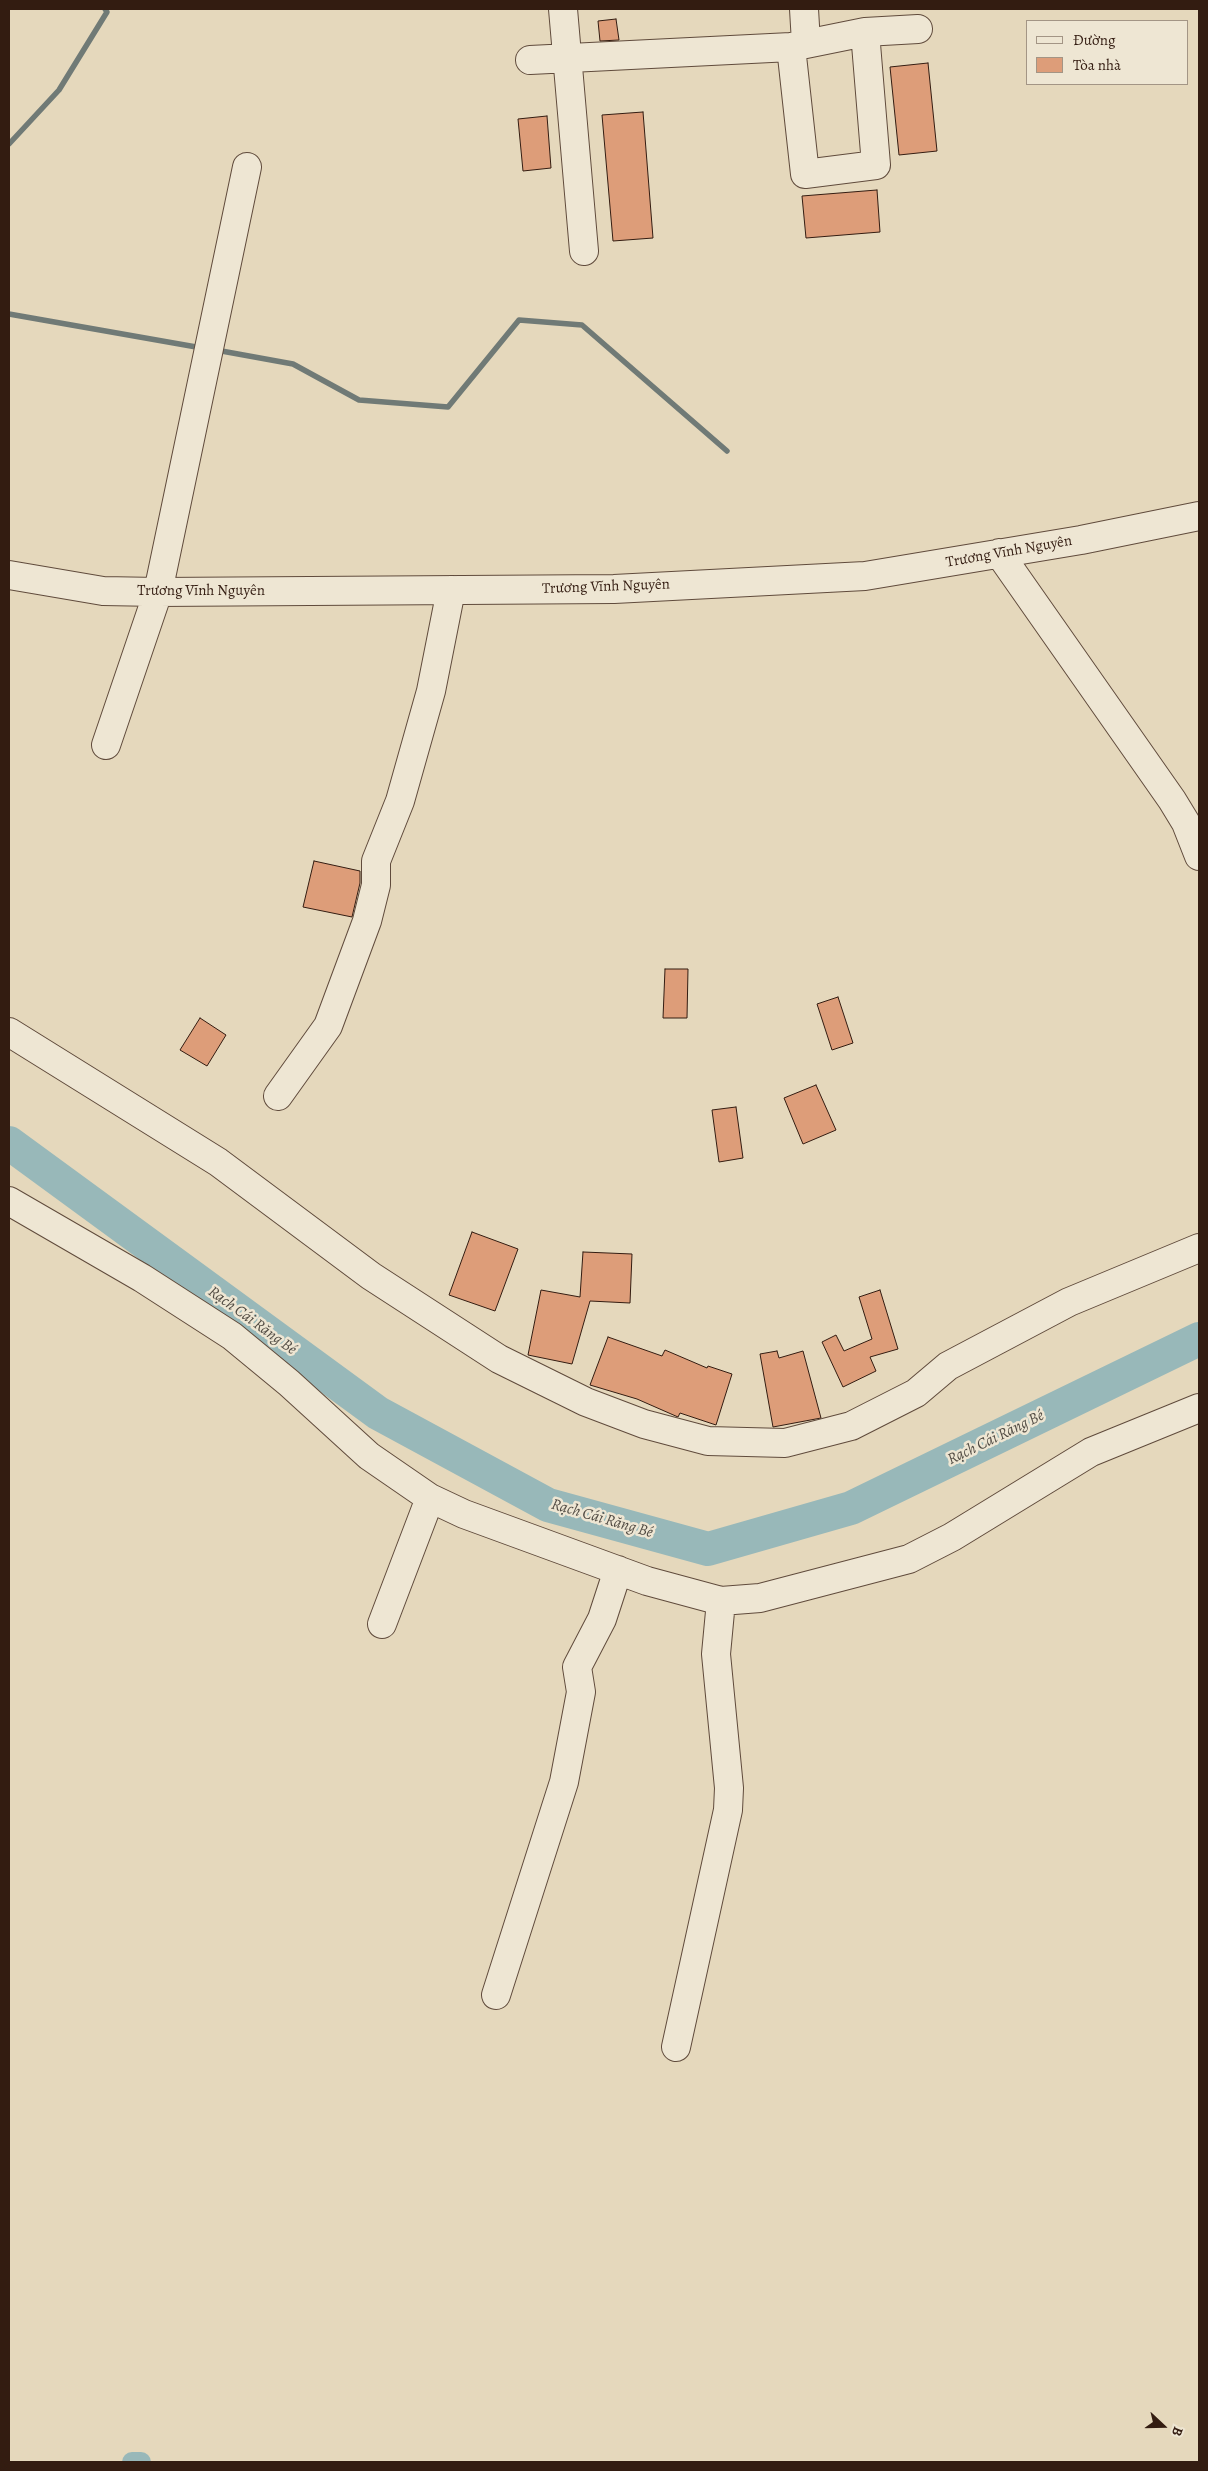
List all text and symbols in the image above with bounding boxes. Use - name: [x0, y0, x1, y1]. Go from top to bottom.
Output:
- legend: [1026, 20, 1188, 85]
- text: Đường: [1073, 30, 1115, 50]
- text: Tòa nhà: [1073, 55, 1121, 75]
- street label: Trương Vĩnh Nguyên: [945, 532, 1073, 572]
- street label: Trương Vĩnh Nguyên: [542, 576, 670, 598]
- street label: Trương Vĩnh Nguyên: [137, 582, 265, 600]
- water label: Rạch Cái Răng Bé: [204, 1282, 300, 1360]
- water label: Rạch Cái Răng Bé: [945, 1406, 1047, 1470]
- water label: Rạch Cái Răng Bé: [549, 1495, 655, 1543]
- north arrow: [1138, 2401, 1188, 2451]
- text: B: [1167, 2424, 1188, 2439]

